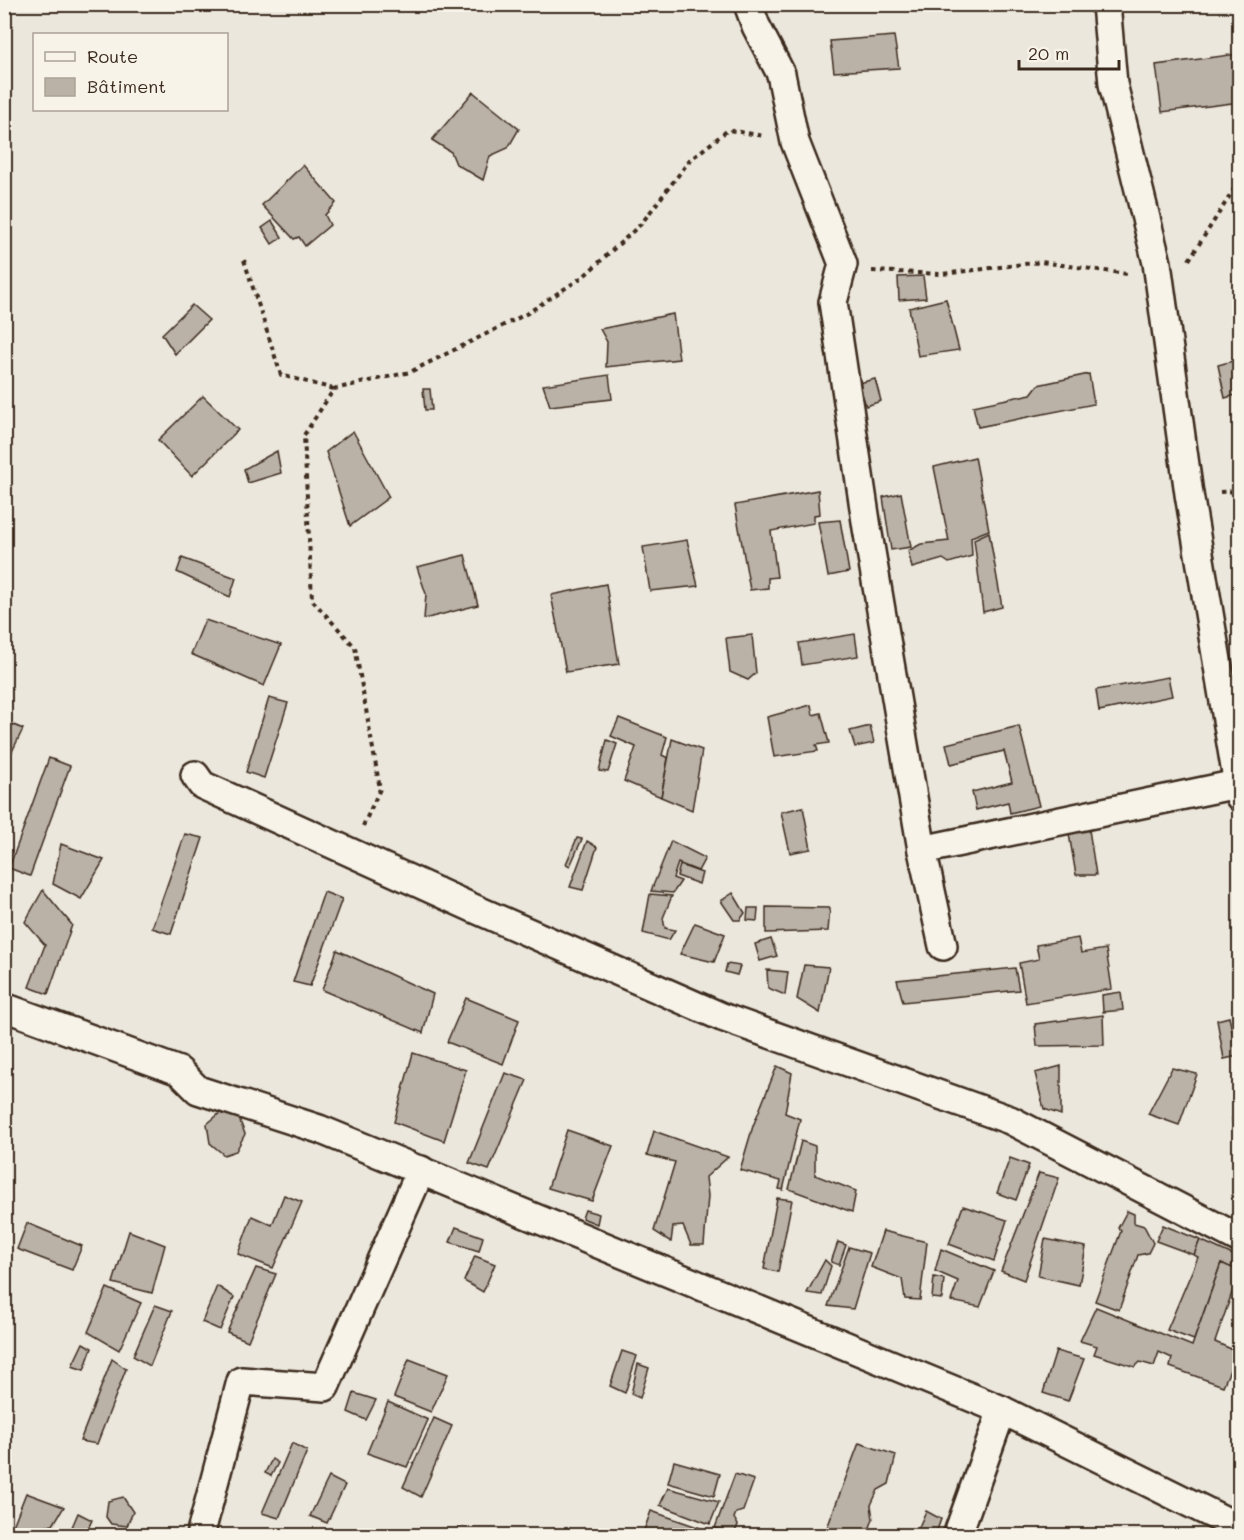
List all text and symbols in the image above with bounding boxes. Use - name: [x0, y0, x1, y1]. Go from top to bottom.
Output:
- legend: [33, 33, 228, 111]
- scale bar: [1019, 33, 1120, 71]
- text: 20 m: [1028, 41, 1069, 65]
- text: Route: [87, 44, 138, 68]
- text: Bâtiment: [87, 74, 166, 98]

